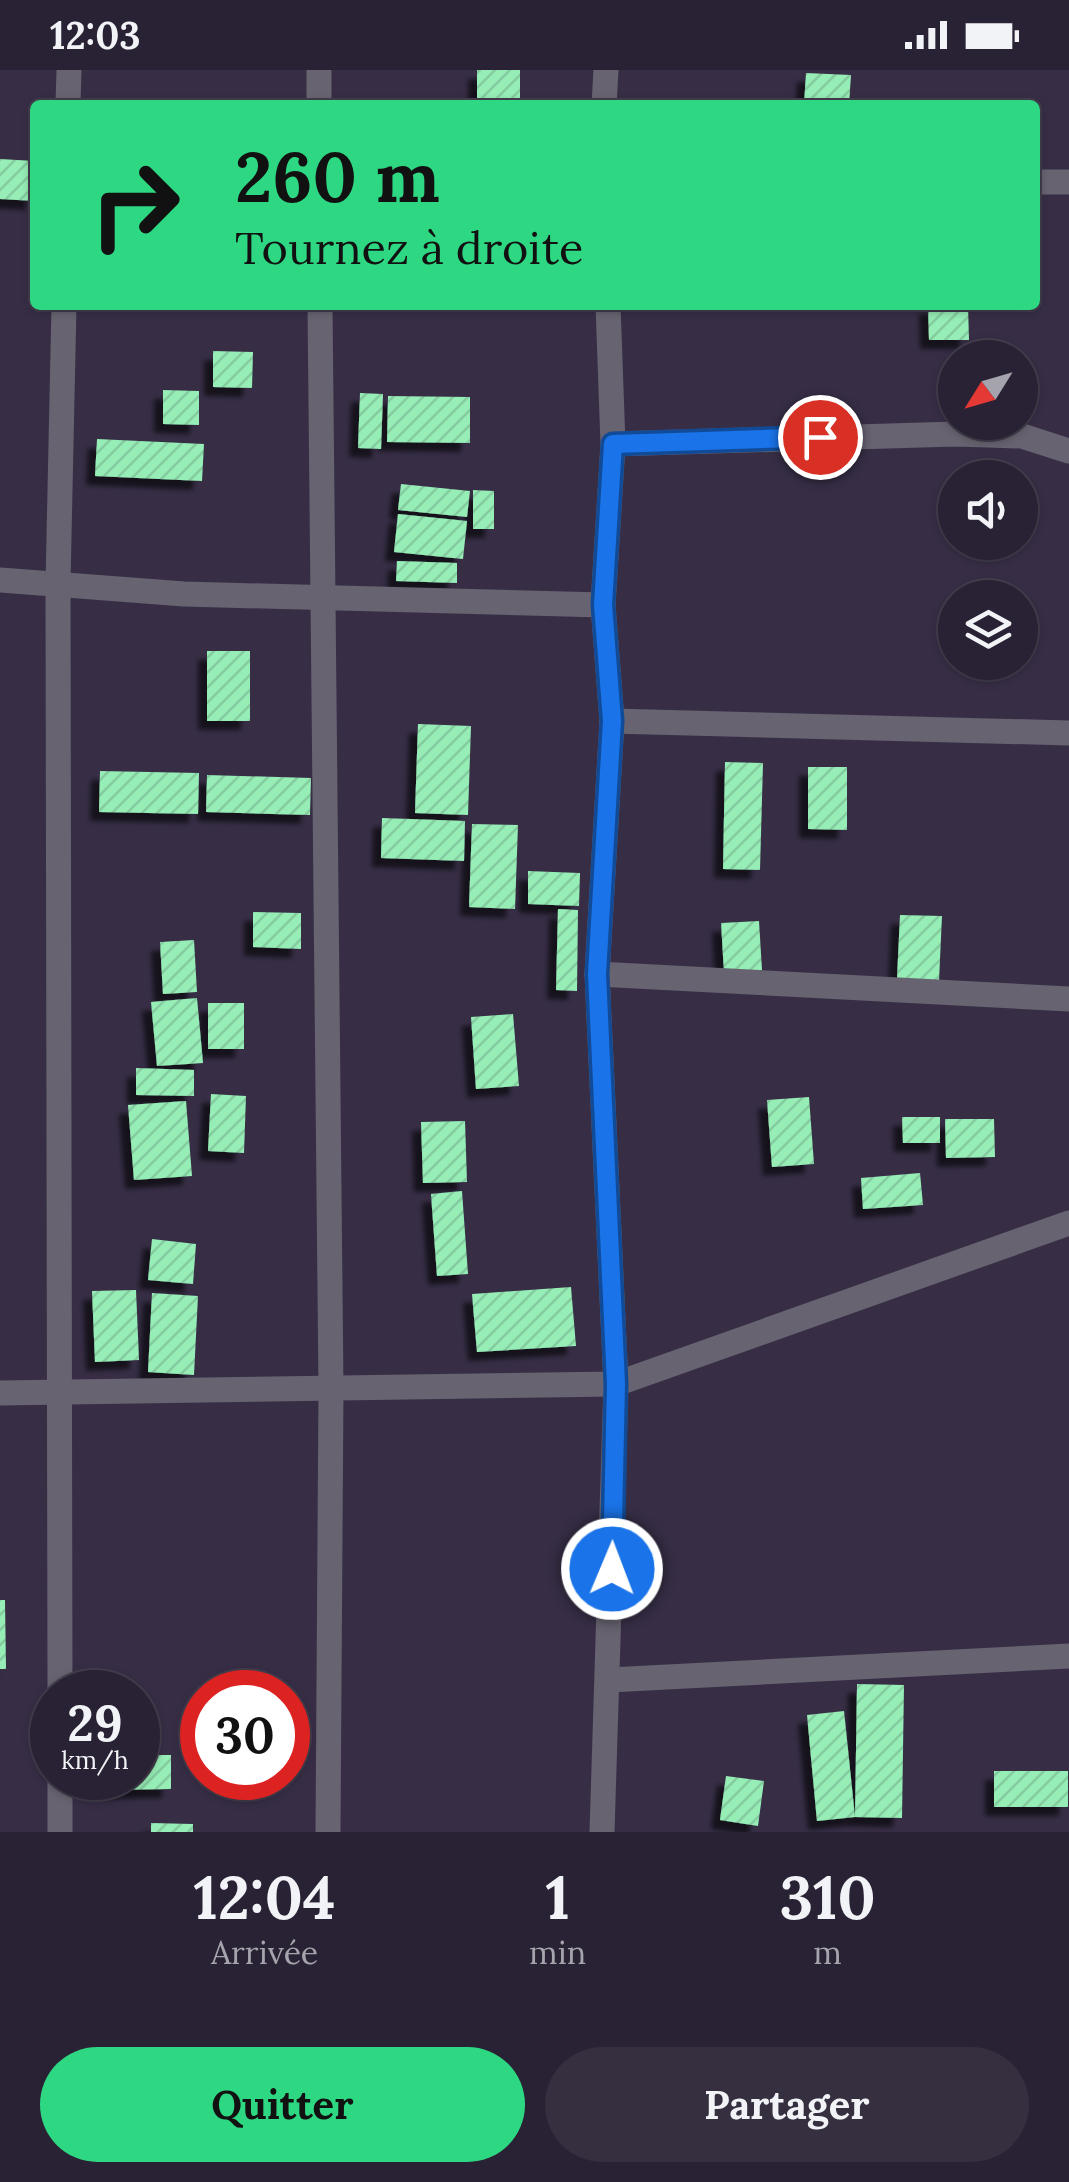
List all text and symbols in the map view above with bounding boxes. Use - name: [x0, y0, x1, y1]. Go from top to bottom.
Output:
- text: 12:03: [50, 11, 141, 59]
- text: 260 m: [235, 132, 440, 221]
- icon: right: [70, 140, 200, 270]
- text: Tournez à droite: [235, 219, 583, 276]
- north arrow: [938, 340, 1038, 440]
- map controls: [938, 340, 1038, 680]
- pin: [778, 395, 863, 480]
- icon: arrive: [793, 410, 848, 465]
- button: sound: [938, 460, 1038, 560]
- button: layers: [938, 580, 1038, 680]
- position arrow: [560, 1517, 664, 1621]
- speed limit sign: 30: [180, 1670, 310, 1800]
- text: 29: [67, 1691, 123, 1755]
- text: km/h: [61, 1744, 129, 1776]
- text: 12:04: [193, 1859, 336, 1935]
- text: 1: [545, 1859, 570, 1935]
- text: 310: [779, 1859, 876, 1935]
- text: Arrivée: [211, 1932, 318, 1973]
- text: min: [529, 1932, 586, 1973]
- text: m: [813, 1932, 842, 1973]
- button: Quitter: [40, 2047, 525, 2162]
- button: Partager: [545, 2047, 1029, 2162]

